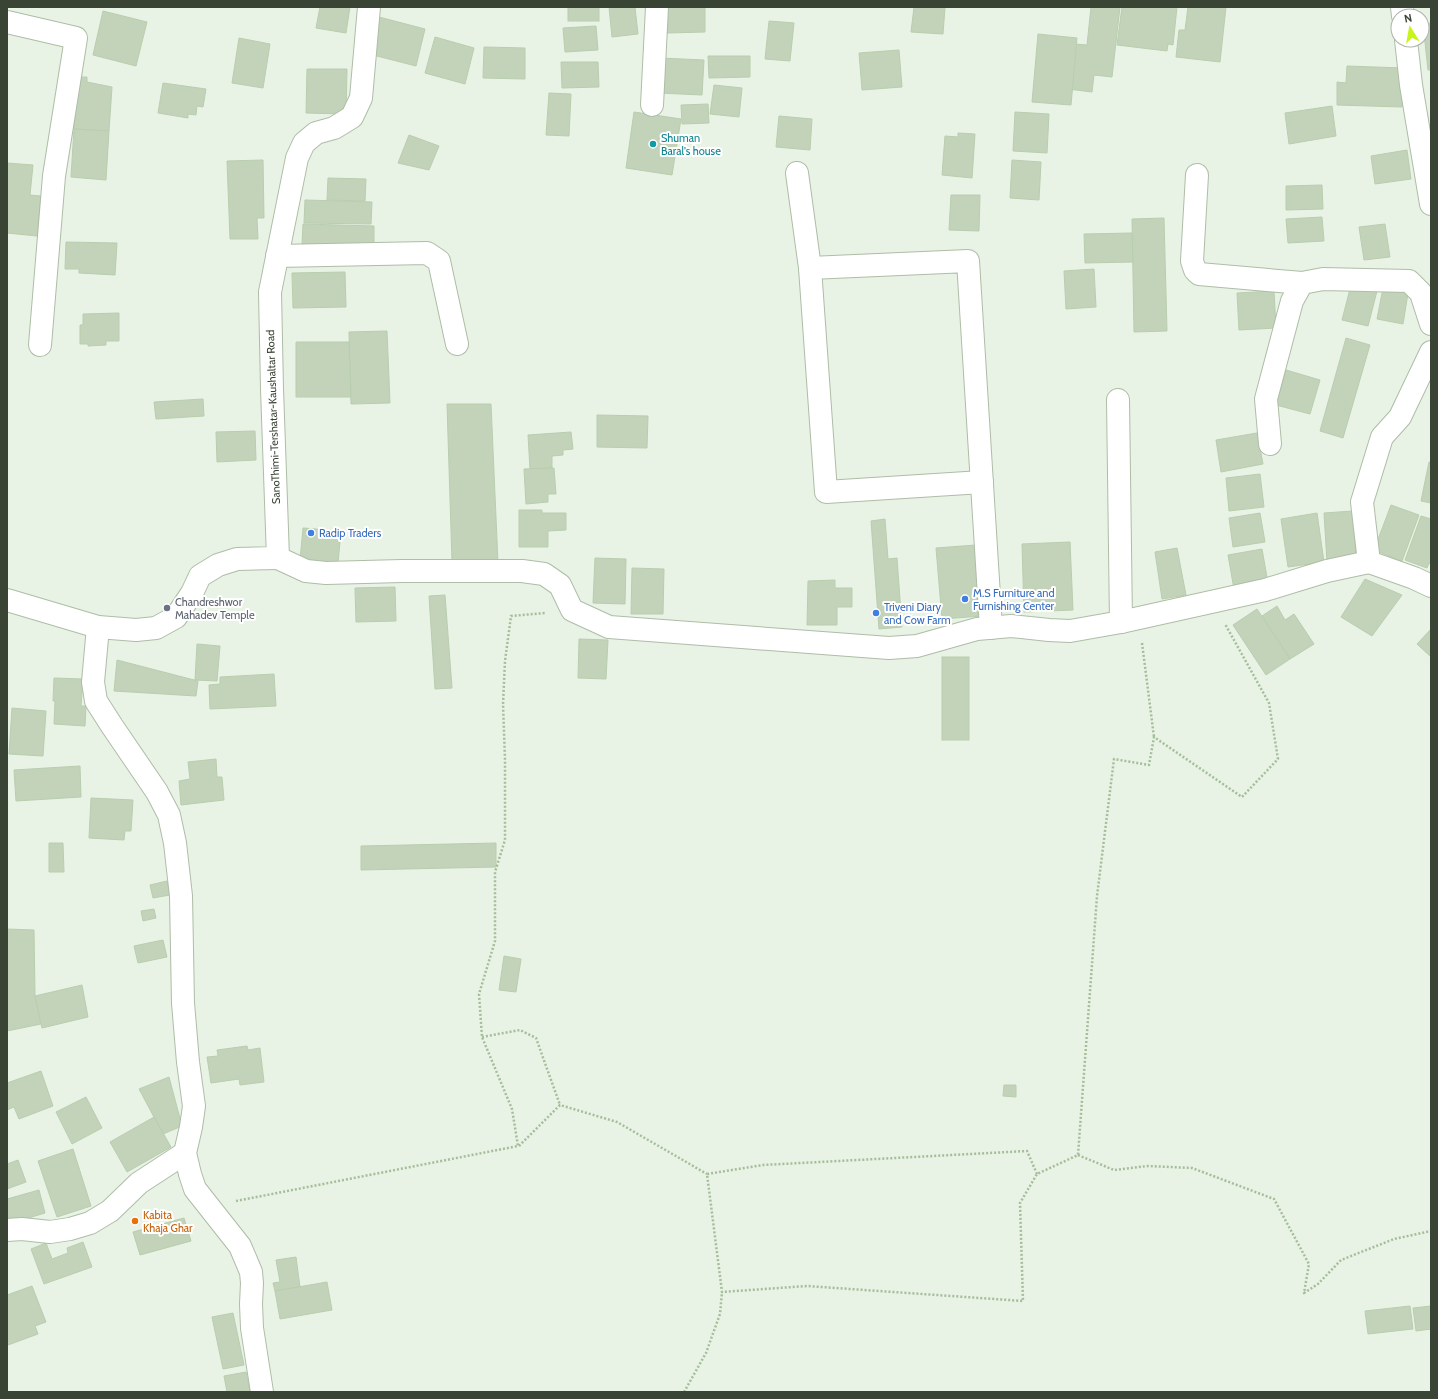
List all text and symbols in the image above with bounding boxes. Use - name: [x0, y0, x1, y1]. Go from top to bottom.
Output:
- north arrow: [1390, 8, 1430, 48]
- text: N: [1403, 11, 1413, 26]
- place label: Shuman Baral's house: [661, 131, 721, 158]
- marker: Shuman Baral's house: [648, 139, 658, 149]
- street label: SanoThimi-Tershatar-Kaushaltar Road: [263, 330, 283, 504]
- place label: Radip Traders: [319, 526, 382, 540]
- marker: Radip Traders: [306, 528, 316, 538]
- place label: M.S Furniture and Furnishing Center: [973, 586, 1055, 613]
- marker: M.S Furniture and Furnishing Center: [960, 594, 970, 604]
- place label: Chandreshwor Mahadev Temple: [175, 595, 255, 622]
- place label: Triveni Diary and Cow Farm: [884, 600, 951, 627]
- marker: Chandreshwor Mahadev Temple: [162, 603, 172, 613]
- marker: Triveni Diary and Cow Farm: [871, 608, 881, 618]
- place label: Kabita Khaja Ghar: [143, 1208, 193, 1235]
- marker: Kabita Khaja Ghar: [130, 1216, 140, 1226]

